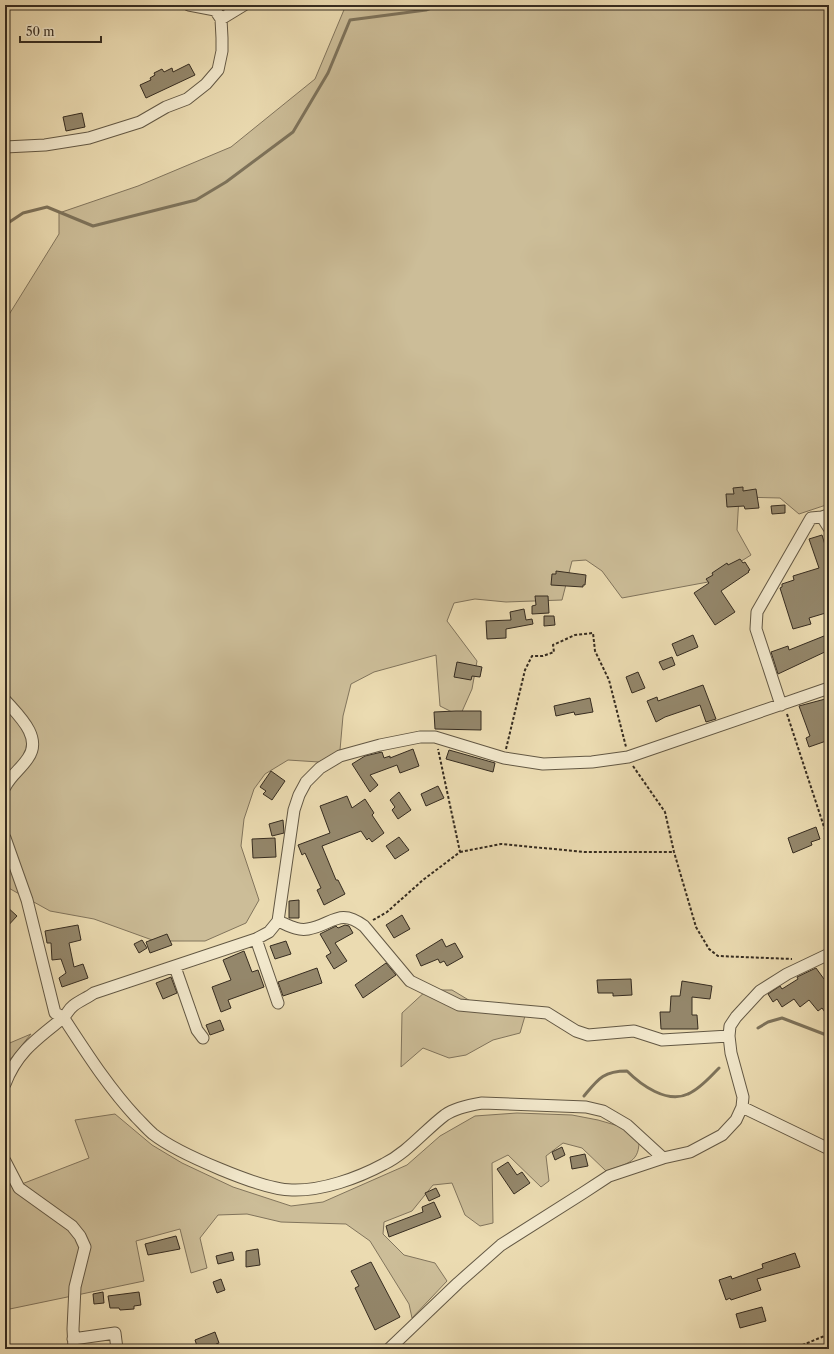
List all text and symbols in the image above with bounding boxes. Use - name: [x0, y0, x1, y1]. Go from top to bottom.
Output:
- scale bar: [20, 18, 101, 44]
- text: 50 m: [26, 24, 55, 39]

